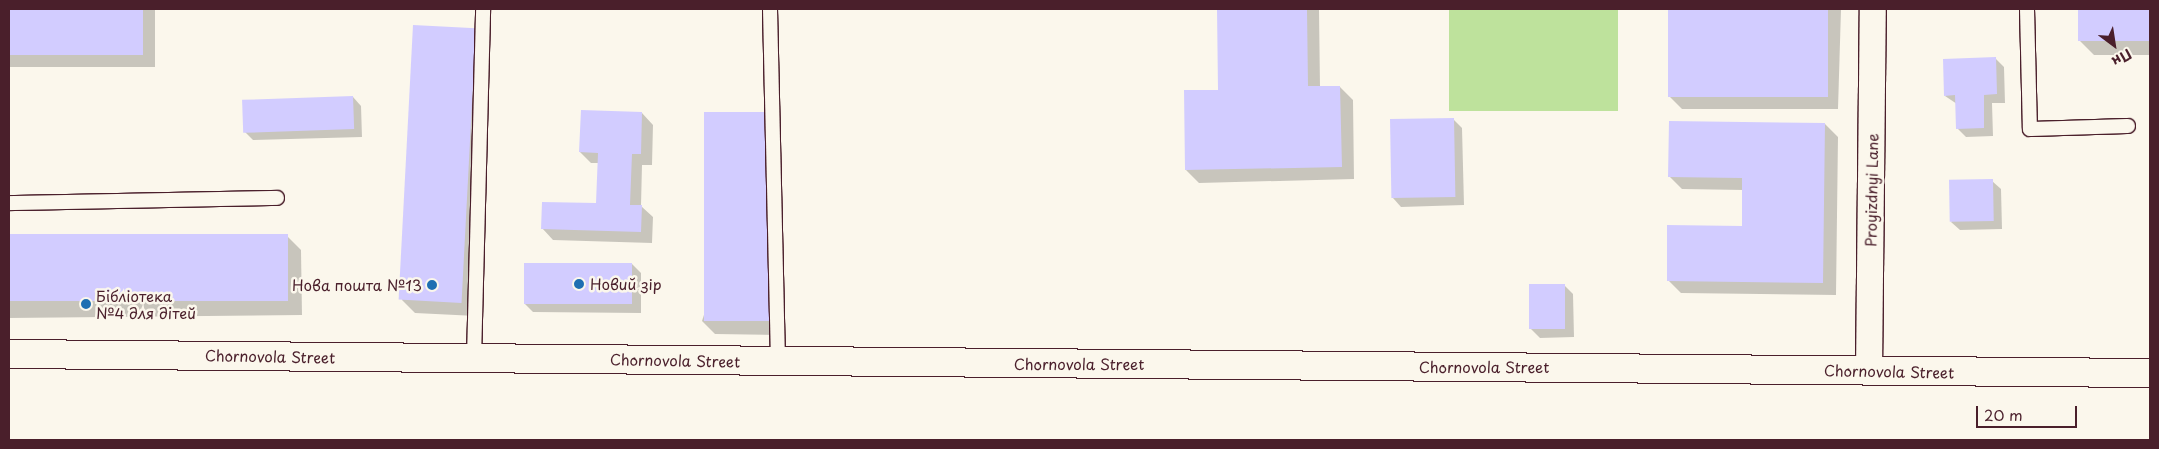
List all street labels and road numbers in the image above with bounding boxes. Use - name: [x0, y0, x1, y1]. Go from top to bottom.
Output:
- street label: Proyizdnyi Lane: [1861, 133, 1881, 247]
- street label: Chornovola Street: [204, 346, 336, 366]
- street label: Chornovola Street: [609, 350, 741, 370]
- street label: Chornovola Street: [1014, 355, 1144, 373]
- street label: Chornovola Street: [1419, 358, 1549, 376]
- street label: Chornovola Street: [1823, 361, 1955, 381]

